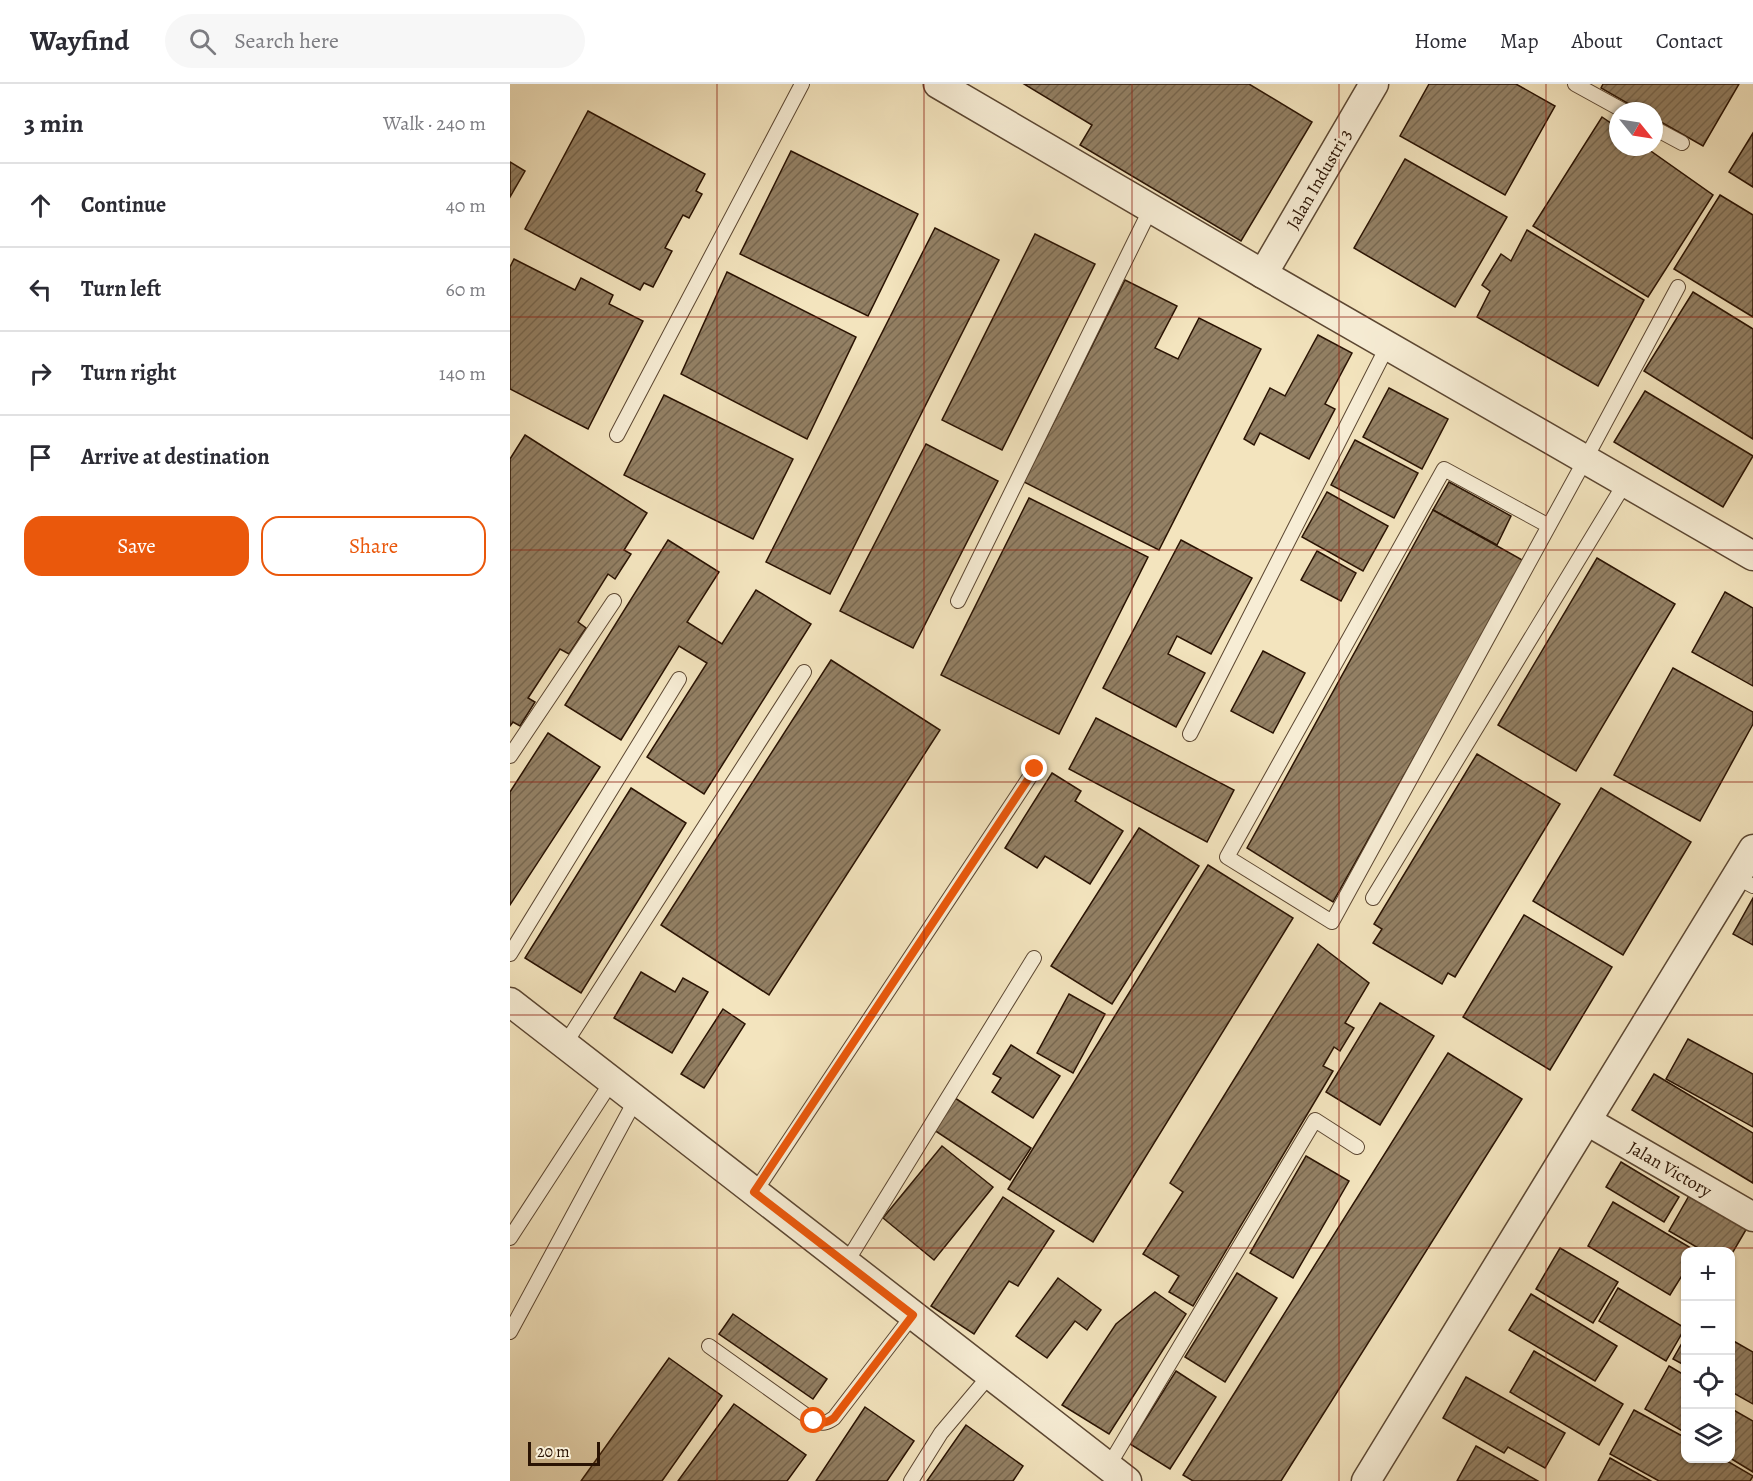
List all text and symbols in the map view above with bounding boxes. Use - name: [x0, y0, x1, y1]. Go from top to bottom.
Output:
- search box: [165, 14, 585, 68]
- text: Wayfind: [30, 22, 129, 60]
- icon: search: [186, 25, 219, 58]
- text: Search here: [234, 26, 339, 56]
- text: Home: [1414, 27, 1467, 55]
- text: Map: [1500, 27, 1538, 55]
- text: About: [1571, 27, 1623, 55]
- text: Contact: [1656, 27, 1723, 55]
- north arrow: [1609, 102, 1663, 156]
- text: 3 min: [24, 106, 84, 141]
- text: Walk · 240 m: [383, 110, 486, 137]
- street label: Jalan Industri 3: [1281, 125, 1357, 233]
- icon: ahead: [24, 189, 57, 222]
- text: Continue: [81, 190, 166, 220]
- text: 40 m: [446, 192, 486, 219]
- icon: left: [24, 273, 57, 306]
- text: Turn left: [81, 274, 161, 304]
- text: 60 m: [446, 276, 486, 303]
- icon: right: [24, 357, 57, 390]
- text: Turn right: [81, 358, 177, 388]
- text: 140 m: [439, 360, 486, 387]
- icon: arrive: [24, 441, 57, 474]
- text: Arrive at destination: [81, 442, 270, 472]
- button: Save: [24, 516, 249, 576]
- button: Share: [261, 516, 486, 576]
- route end: [1021, 755, 1047, 781]
- street label: Jalan Victory: [1624, 1135, 1717, 1203]
- map controls: [1681, 1247, 1735, 1463]
- button: +: [1681, 1247, 1735, 1301]
- button: −: [1681, 1301, 1735, 1355]
- button: locate: [1681, 1355, 1735, 1409]
- route start: [800, 1407, 826, 1433]
- button: layers: [1681, 1409, 1735, 1463]
- scale bar: [528, 1439, 600, 1466]
- text: 20 m: [537, 1441, 570, 1463]

